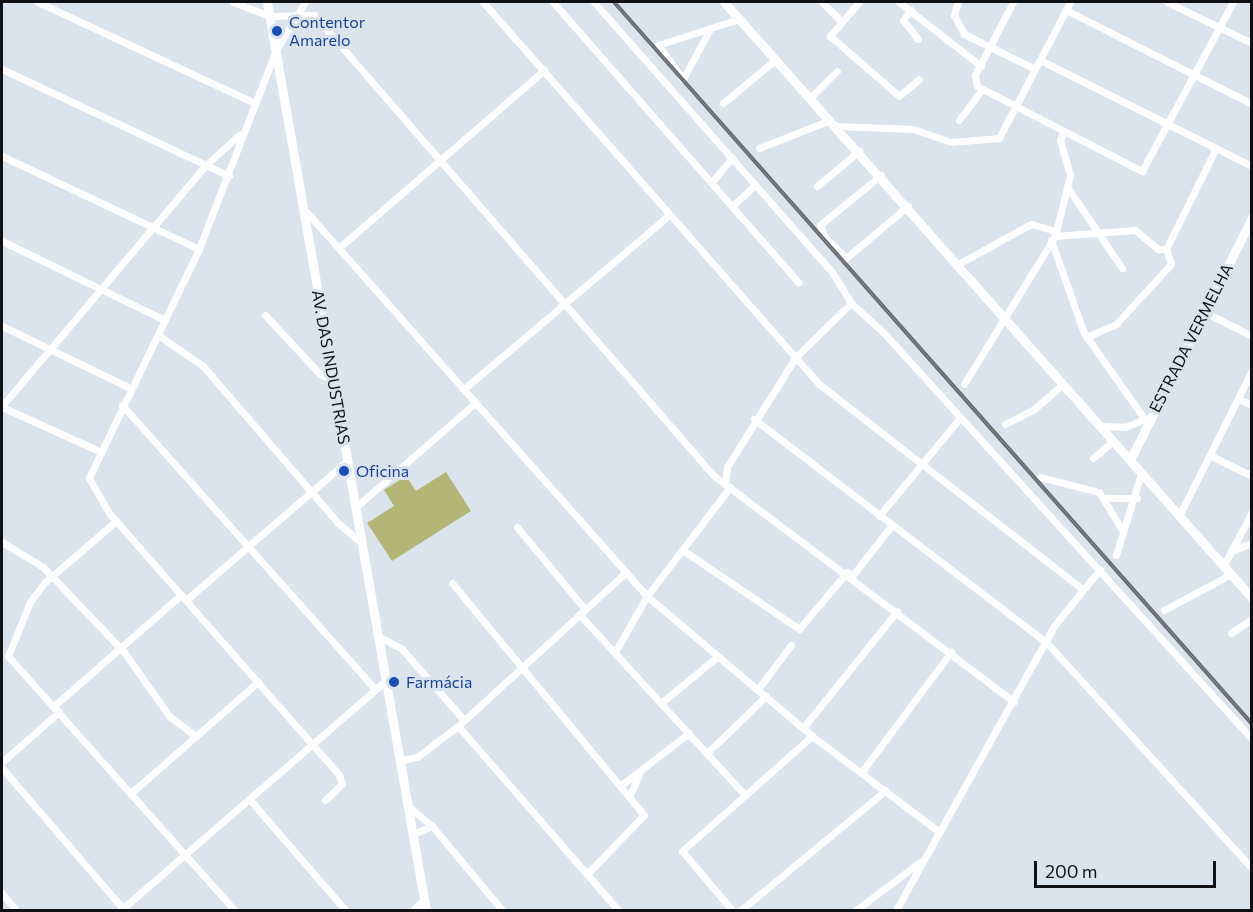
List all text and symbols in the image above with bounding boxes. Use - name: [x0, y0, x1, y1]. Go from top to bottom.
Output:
- place label: Contentor Amarelo: [289, 12, 365, 50]
- marker: Contentor Amarelo: [270, 24, 284, 38]
- street label: ESTRADA VERMELHA: [1145, 260, 1237, 416]
- street label: AV. DAS INDUSTRIAS: [308, 288, 354, 446]
- place label: Oficina: [356, 461, 409, 481]
- marker: Oficina: [337, 464, 351, 478]
- place label: Farmácia: [406, 672, 472, 692]
- marker: Farmácia: [387, 675, 401, 689]
- scale bar: [1037, 849, 1218, 887]
- text: 200 m: [1045, 860, 1098, 882]

